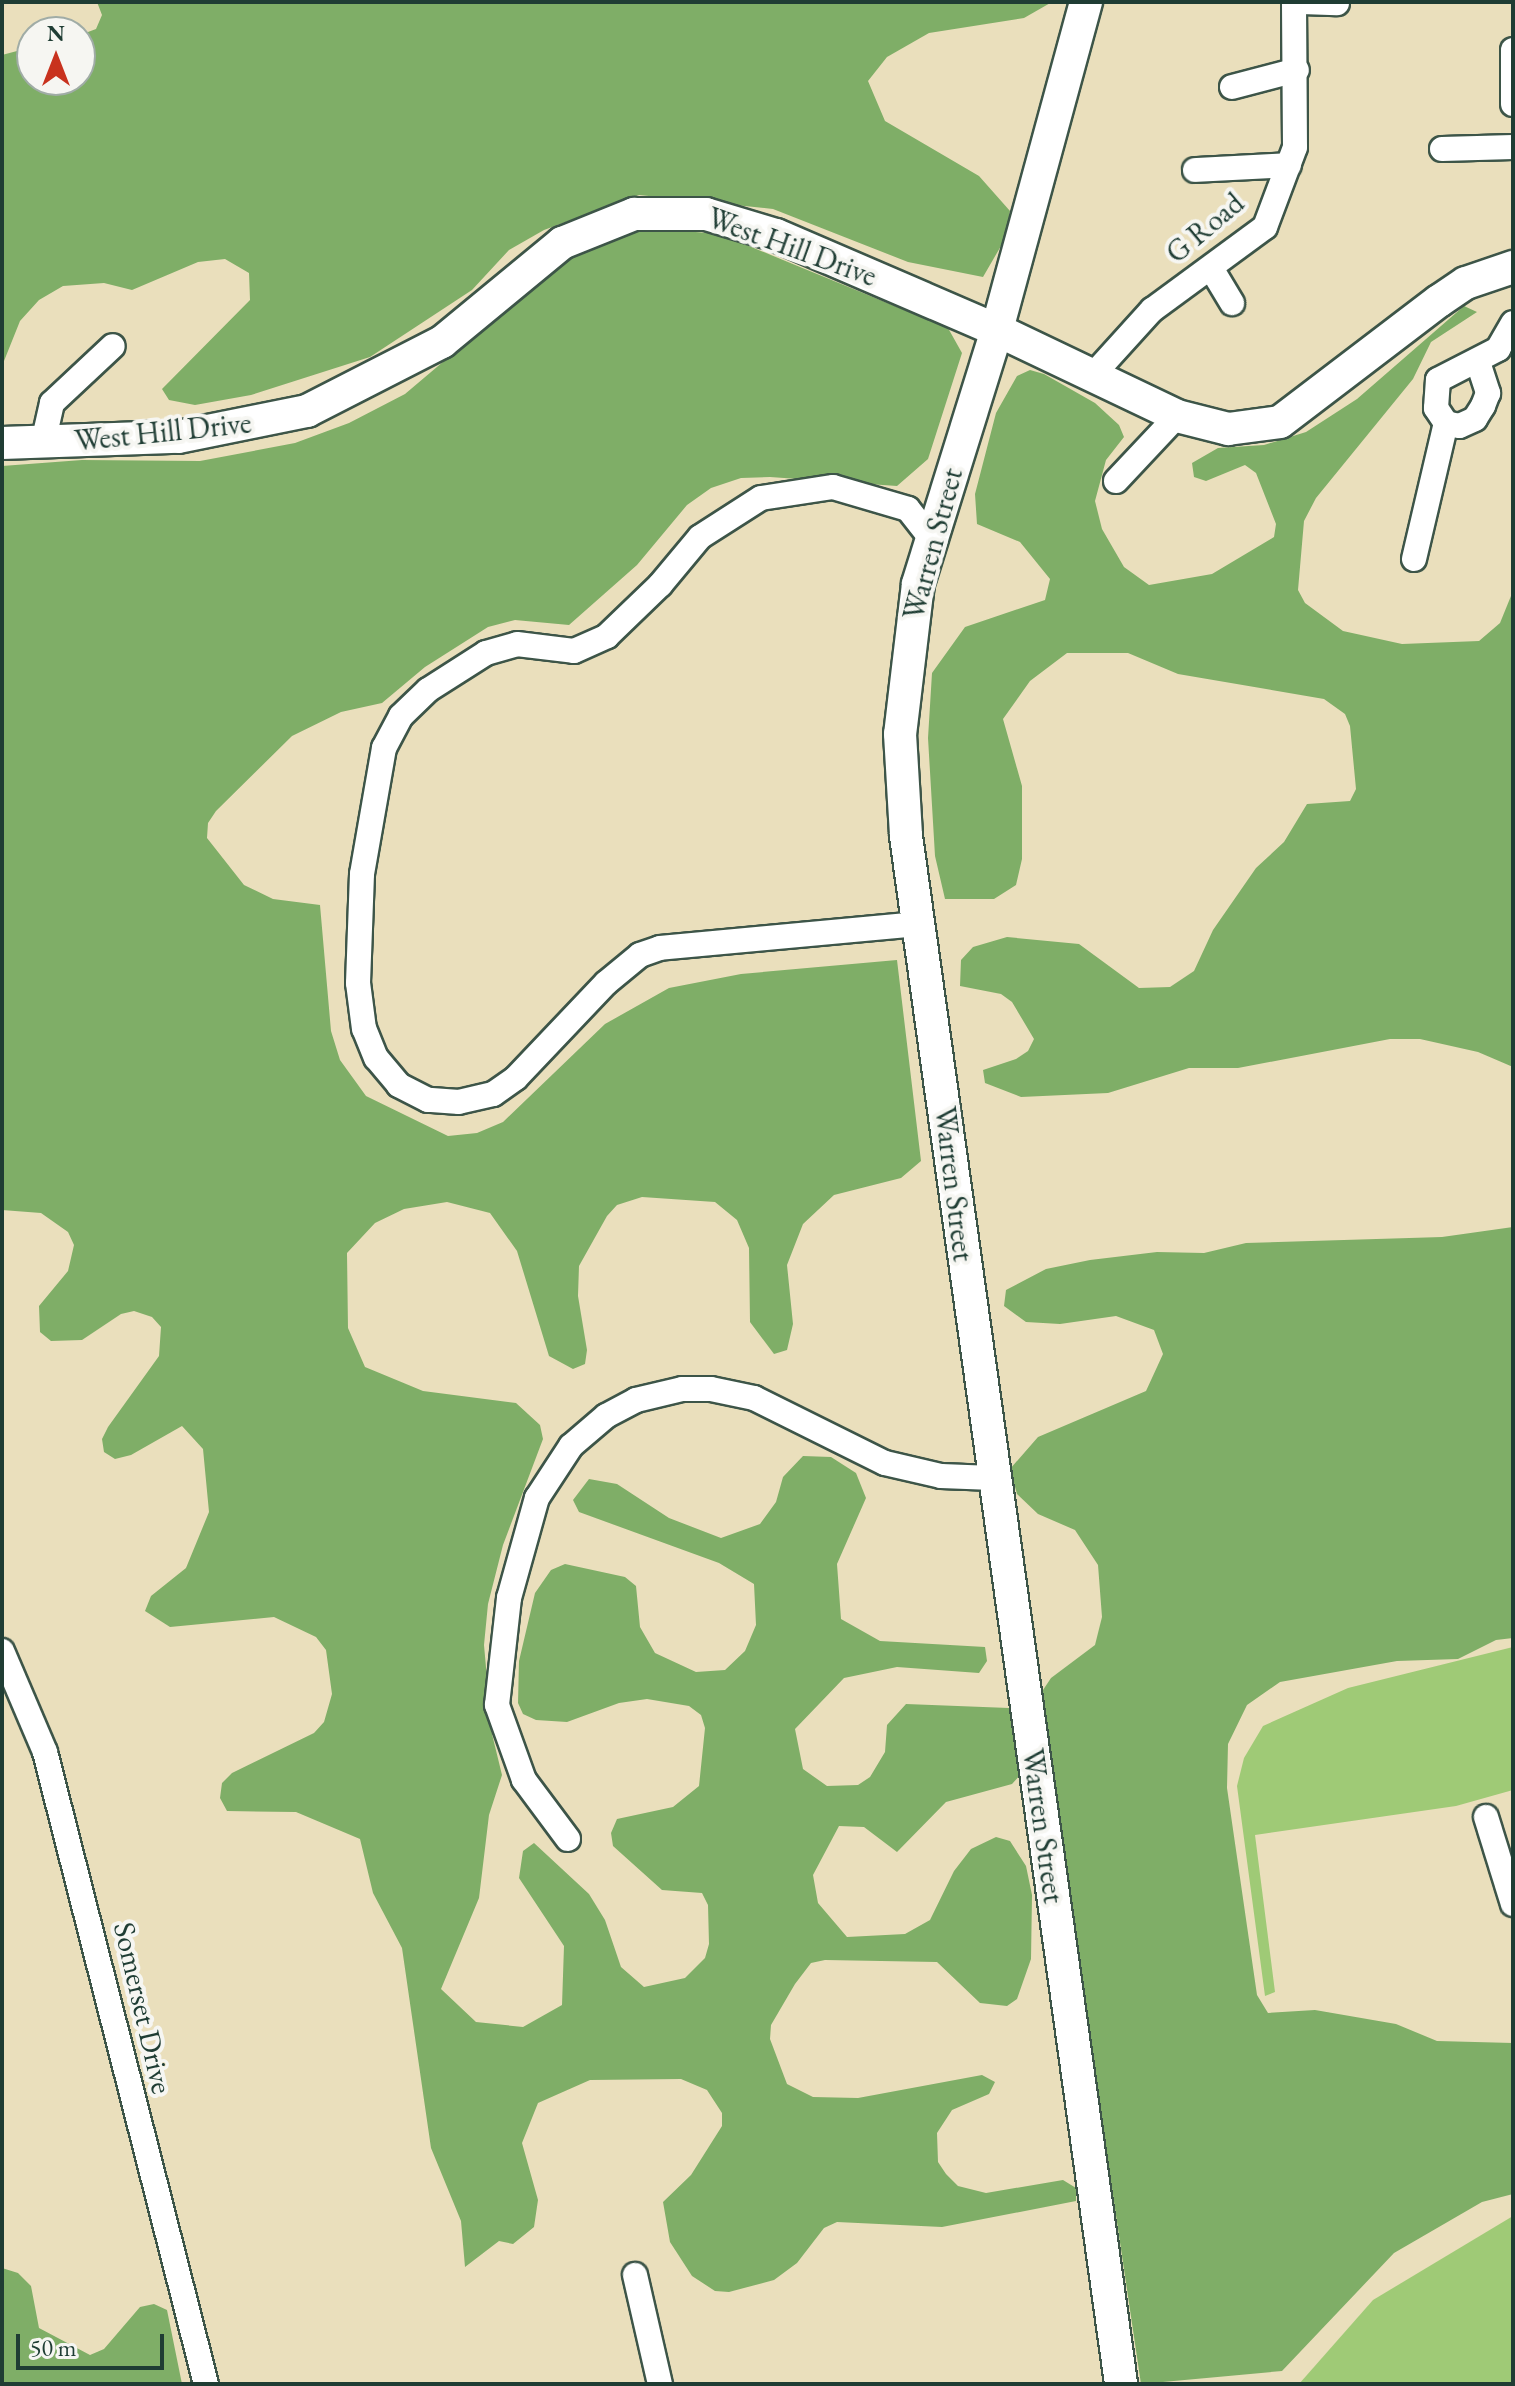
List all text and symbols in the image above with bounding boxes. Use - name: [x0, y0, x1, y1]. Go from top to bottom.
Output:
- north arrow: [16, 16, 96, 96]
- text: N: [47, 19, 65, 48]
- street label: G Road: [1159, 185, 1251, 271]
- street label: West Hill Drive: [702, 200, 882, 294]
- street label: West Hill Drive: [73, 405, 253, 459]
- street label: Warren Street: [895, 464, 971, 624]
- street label: Warren Street: [927, 1104, 981, 1264]
- street label: Warren Street: [1014, 1746, 1072, 1906]
- street label: Somerset Drive: [106, 1919, 180, 2097]
- scale bar: [20, 2318, 168, 2368]
- text: 50 m: [30, 2332, 77, 2363]

